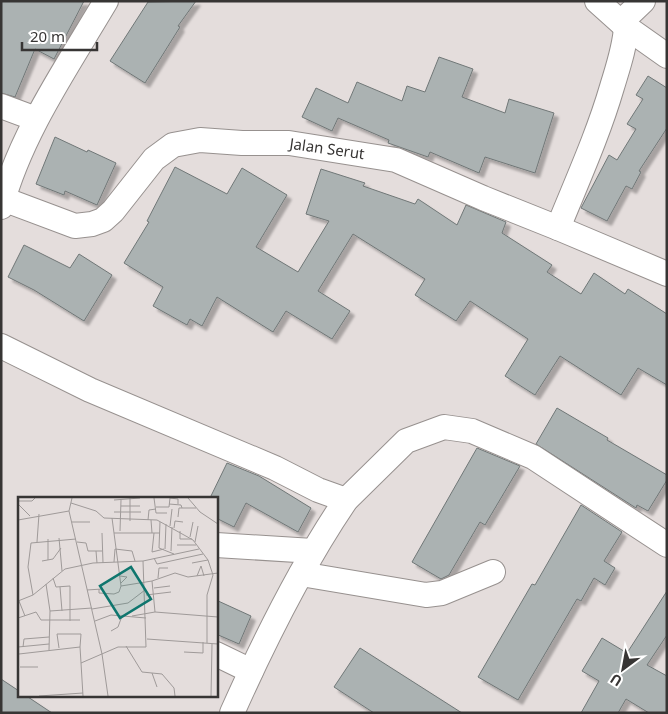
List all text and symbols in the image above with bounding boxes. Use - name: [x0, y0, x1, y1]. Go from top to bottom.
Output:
- scale bar: [22, 20, 98, 52]
- text: 20 m: [30, 26, 65, 46]
- street label: Jalan Serut: [286, 133, 367, 163]
- inset map: [18, 497, 218, 696]
- north arrow: [598, 644, 648, 694]
- text: U: [606, 670, 625, 691]

